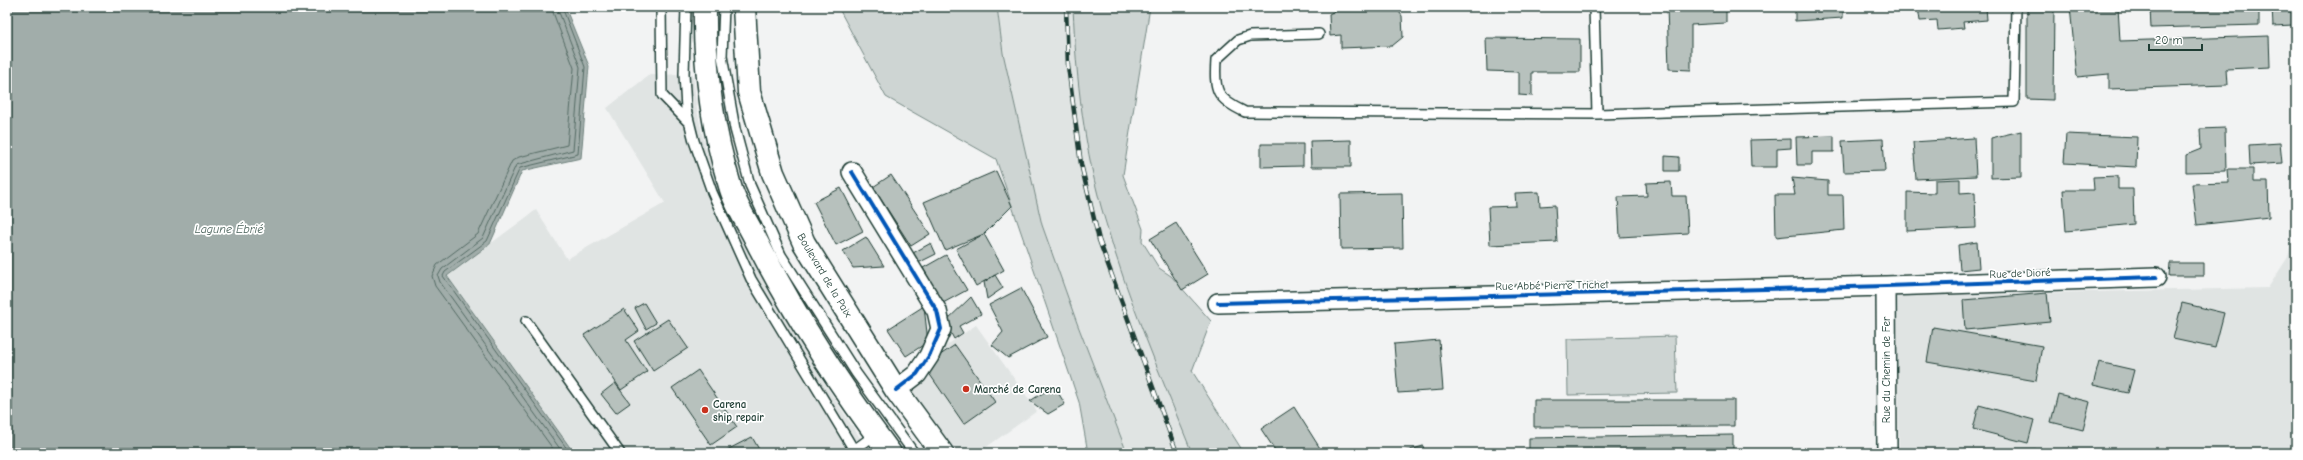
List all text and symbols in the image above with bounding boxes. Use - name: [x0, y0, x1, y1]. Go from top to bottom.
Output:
- scale bar: [2149, 26, 2202, 52]
- text: 20 m: [2155, 33, 2183, 47]
- water label: Lagune Ébrié: [195, 222, 263, 236]
- street label: Boulevard de la Paix: [794, 231, 855, 320]
- street label: Rue de Dioré: [1989, 266, 2051, 281]
- street label: Rue Abbé Pierre Trichet: [1495, 278, 1609, 293]
- street label: Rue du Chemin de Fer: [1880, 316, 1893, 423]
- place label: Marché de Carena: [974, 383, 1061, 396]
- marker: Marché de Carena: [961, 384, 971, 394]
- place label: Carena ship repair: [713, 398, 764, 424]
- marker: Carena ship repair: [700, 405, 710, 415]

